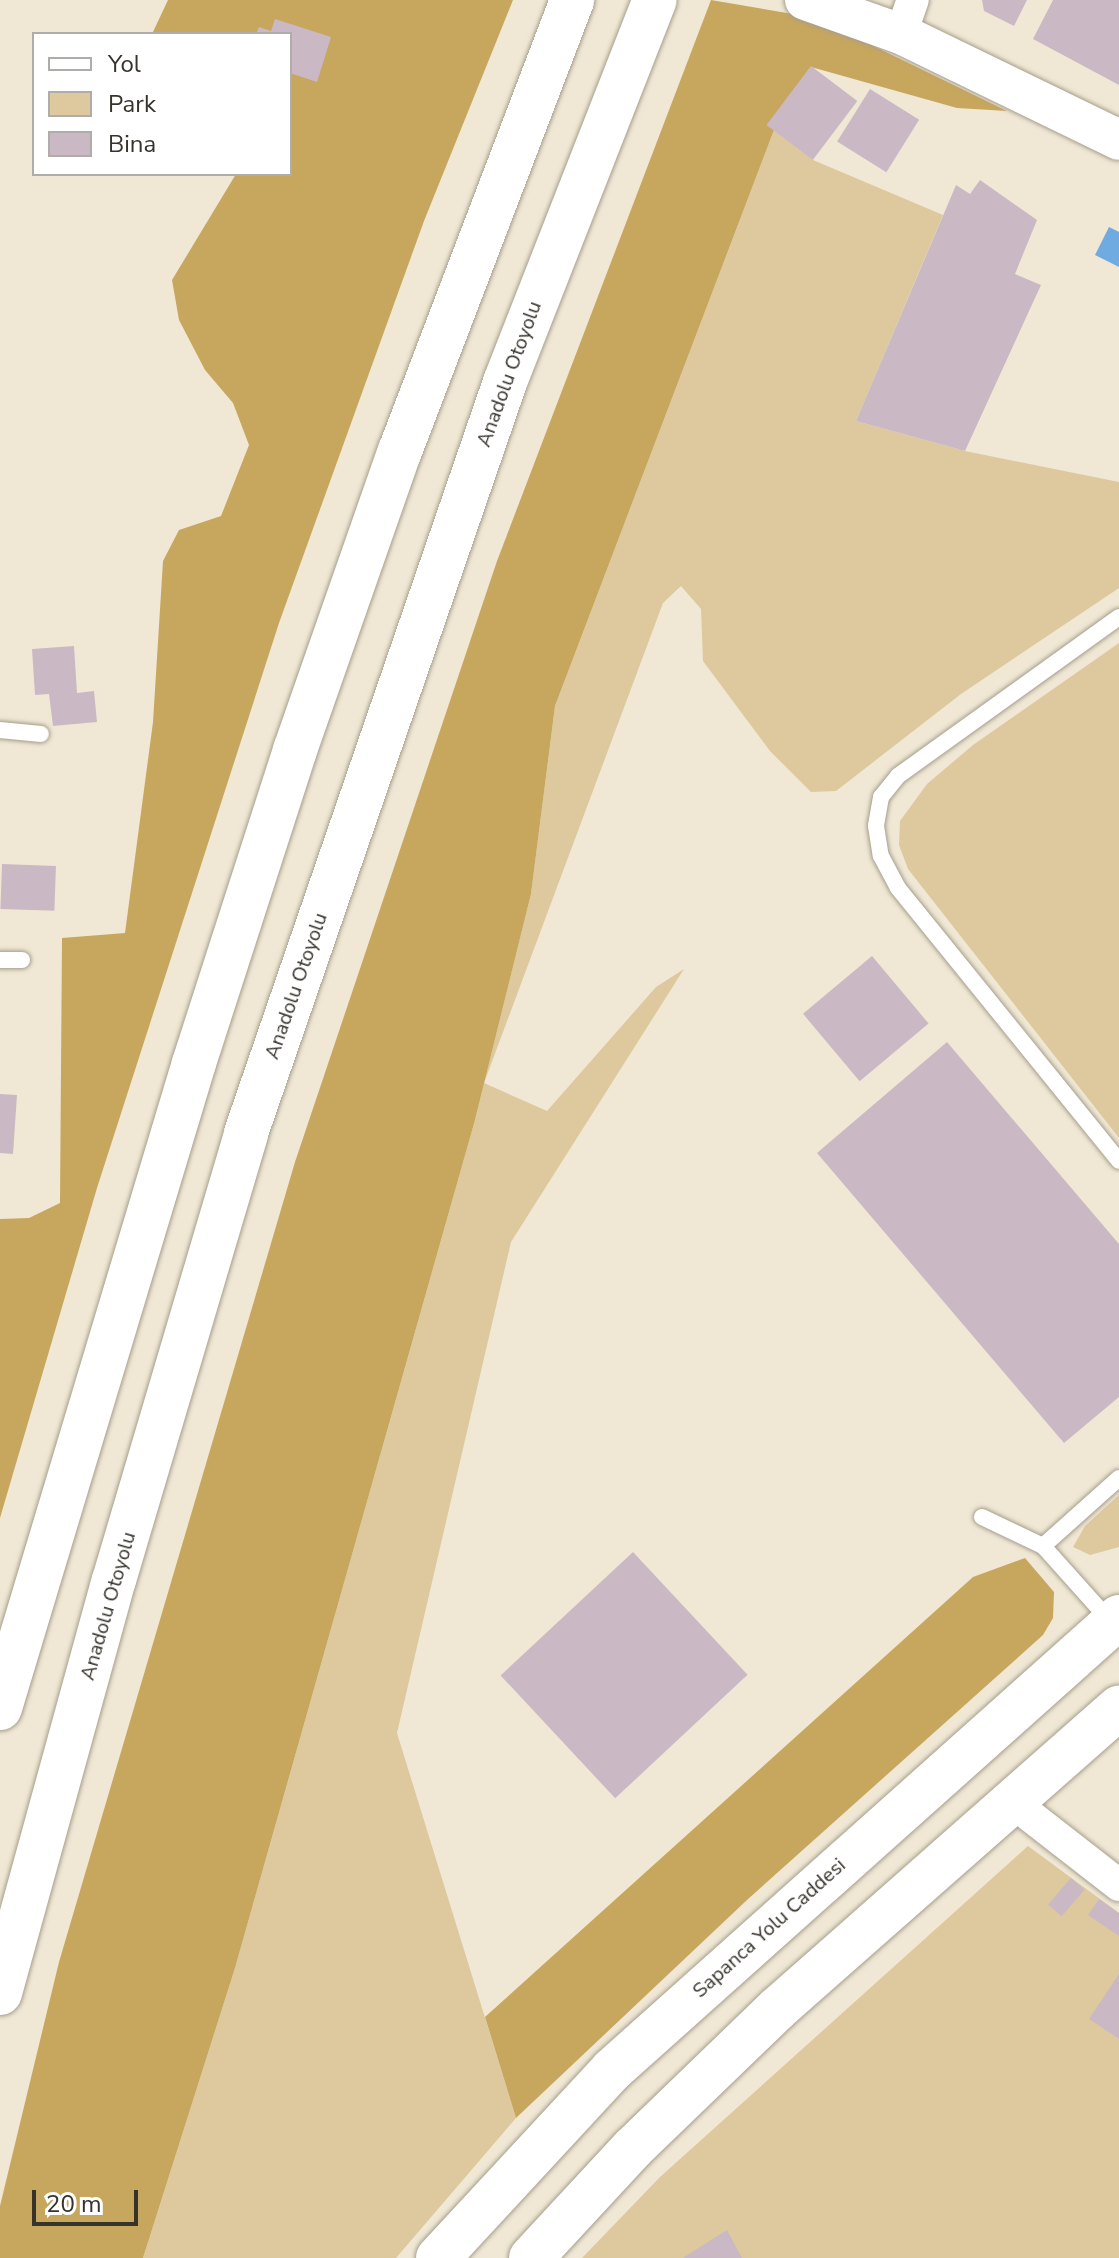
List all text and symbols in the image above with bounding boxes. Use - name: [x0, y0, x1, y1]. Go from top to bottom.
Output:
- legend: [32, 32, 292, 176]
- text: Yol: [108, 48, 141, 80]
- text: Park: [108, 88, 156, 120]
- text: Bina: [108, 128, 156, 160]
- street label: Anadolu Otoyolu: [472, 298, 546, 450]
- street label: Anadolu Otoyolu: [260, 910, 332, 1062]
- street label: Anadolu Otoyolu: [75, 1529, 141, 1683]
- street label: Sapanca Yolu Caddesi: [688, 1853, 850, 2003]
- scale bar: [36, 2174, 142, 2224]
- text: 20 m: [46, 2188, 102, 2220]

